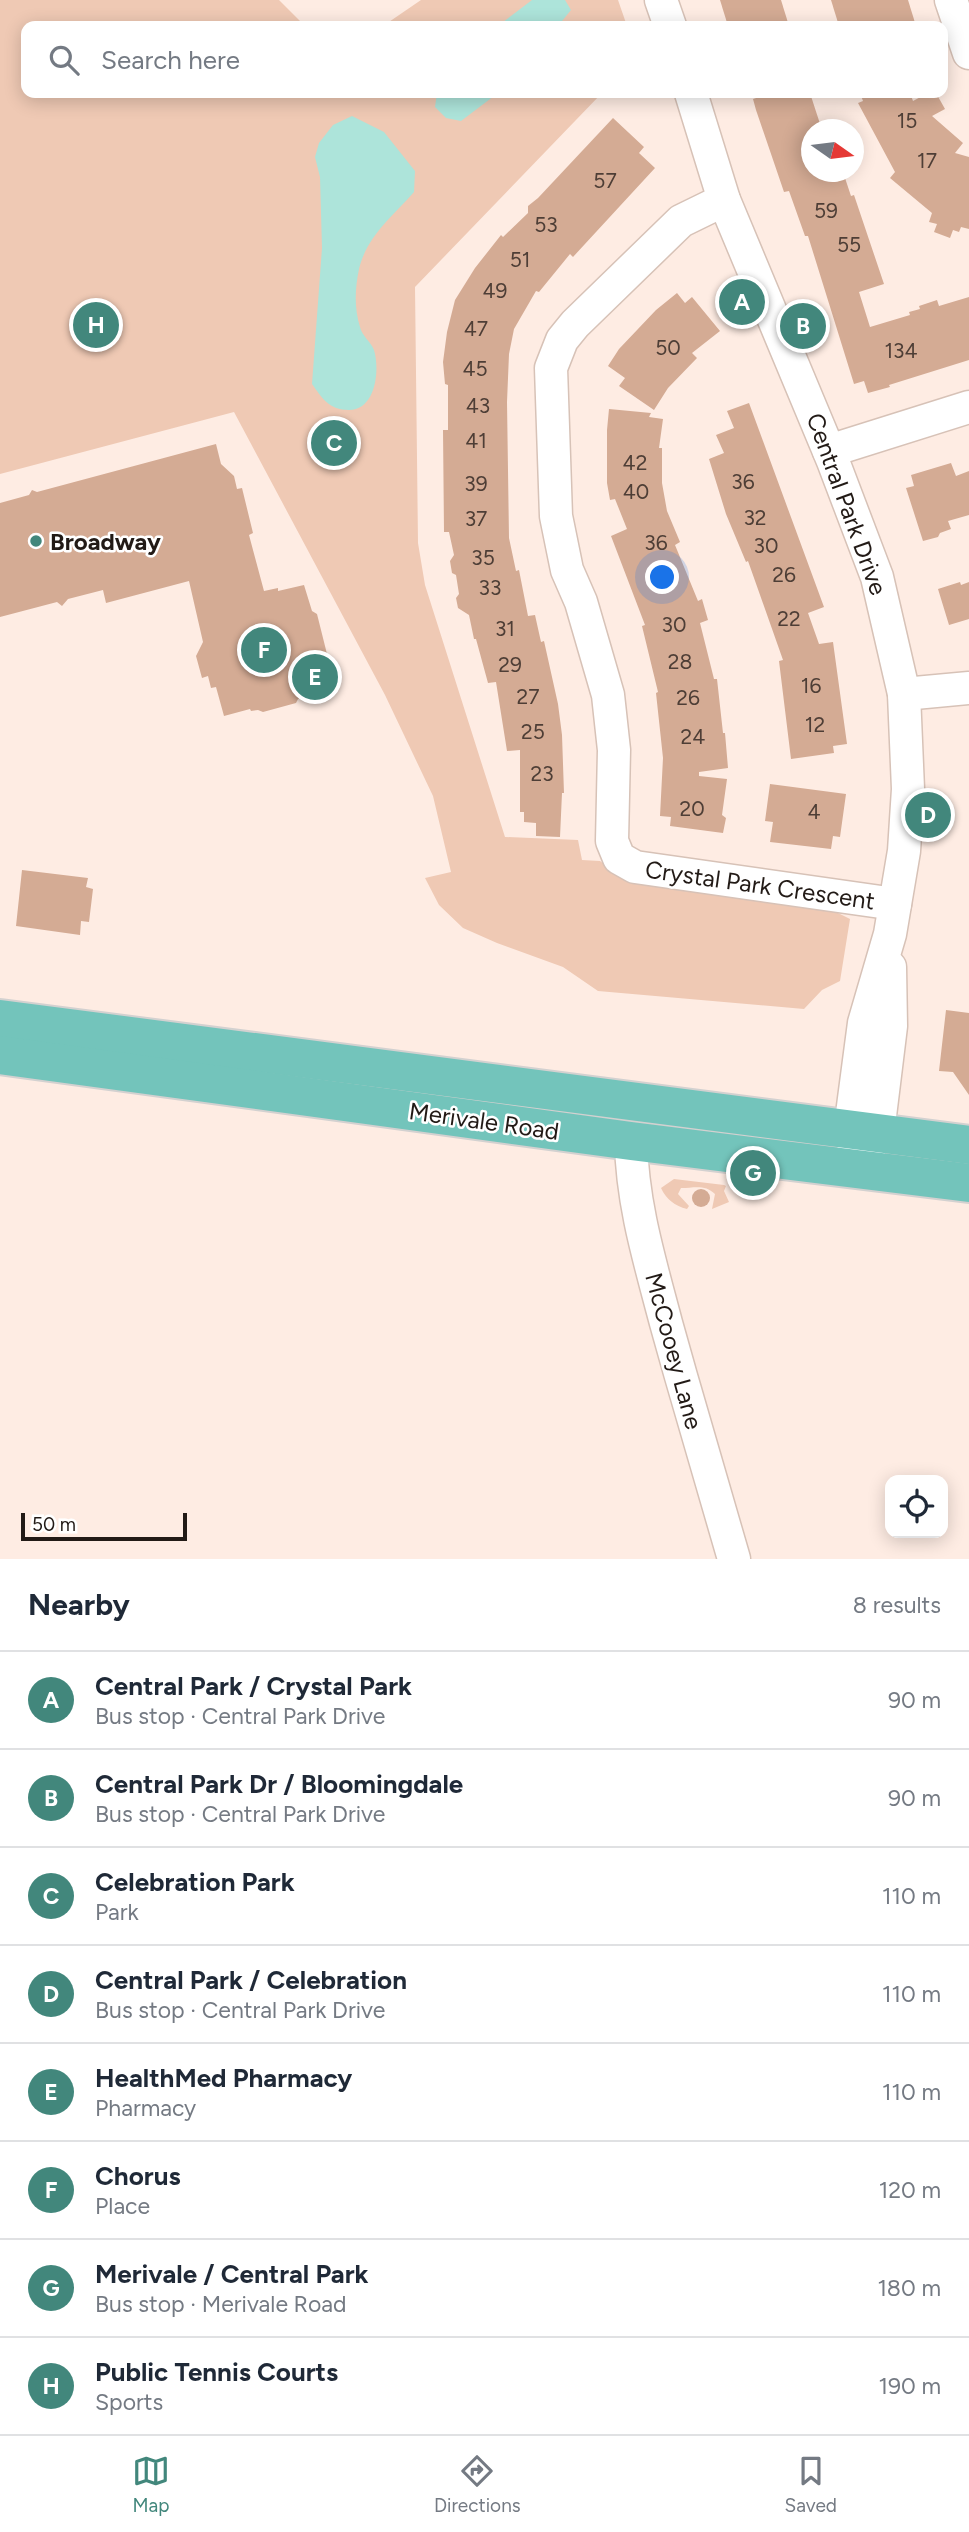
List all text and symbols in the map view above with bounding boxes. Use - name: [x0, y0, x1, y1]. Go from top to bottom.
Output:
- search box: [21, 21, 948, 98]
- icon: search: [45, 41, 83, 79]
- text: Search here: [101, 44, 240, 76]
- house number: 15: [897, 108, 917, 133]
- north arrow: [801, 119, 864, 182]
- house number: 17: [917, 148, 937, 173]
- house number: 57: [593, 168, 617, 193]
- house number: 59: [814, 198, 838, 223]
- house number: 53: [534, 212, 558, 237]
- house number: 55: [837, 232, 861, 257]
- house number: 51: [510, 247, 530, 272]
- pin: A: [719, 276, 765, 328]
- house number: 49: [483, 278, 507, 303]
- pin: H: [73, 299, 119, 351]
- pin: B: [780, 300, 826, 352]
- house number: 47: [464, 316, 488, 341]
- house number: 50: [655, 335, 681, 360]
- house number: 134: [884, 338, 918, 363]
- house number: 45: [462, 356, 488, 381]
- house number: 43: [466, 393, 490, 418]
- street label: Central Park Drive: [801, 409, 893, 599]
- pin: C: [311, 417, 357, 469]
- house number: 41: [465, 428, 487, 453]
- house number: 42: [623, 450, 647, 475]
- house number: 36: [731, 469, 755, 494]
- house number: 39: [464, 471, 488, 496]
- house number: 40: [623, 479, 649, 504]
- house number: 32: [743, 505, 767, 530]
- house number: 37: [465, 506, 487, 531]
- place label: Broadway: [50, 527, 161, 556]
- house number: 36: [644, 530, 668, 555]
- marker: Broadway: [28, 533, 44, 549]
- house number: 30: [754, 533, 778, 558]
- house number: 35: [471, 545, 495, 570]
- your location: [645, 560, 679, 594]
- house number: 26: [772, 562, 796, 587]
- house number: 33: [479, 575, 501, 600]
- house number: 22: [777, 606, 801, 631]
- house number: 30: [662, 612, 686, 637]
- house number: 31: [495, 616, 515, 641]
- pin: F: [241, 624, 287, 676]
- house number: 28: [668, 649, 692, 674]
- pin: E: [292, 651, 338, 703]
- house number: 29: [498, 652, 522, 677]
- house number: 16: [801, 673, 821, 698]
- house number: 27: [516, 684, 540, 709]
- house number: 26: [676, 685, 700, 710]
- house number: 12: [805, 712, 825, 737]
- house number: 25: [521, 719, 545, 744]
- house number: 24: [681, 724, 705, 749]
- house number: 23: [530, 761, 554, 786]
- pin: D: [905, 789, 951, 841]
- house number: 20: [679, 796, 705, 821]
- house number: 4: [807, 799, 821, 824]
- street label: Crystal Park Crescent: [643, 855, 877, 915]
- street label: Merivale Road: [407, 1096, 561, 1146]
- pin: G: [730, 1147, 776, 1199]
- street label: McCooey Lane: [639, 1269, 709, 1433]
- map controls: [885, 1475, 948, 1538]
- button: locate: [885, 1475, 948, 1538]
- scale bar: [21, 1510, 187, 1542]
- text: 50 m: [32, 1513, 76, 1536]
- text: Nearby: [28, 1586, 130, 1623]
- text: 8 results: [853, 1591, 941, 1619]
- text: Central Park / Crystal Park: [95, 1670, 412, 1702]
- text: A: [43, 1686, 59, 1714]
- text: 90 m: [888, 1686, 941, 1714]
- text: Bus stop · Central Park Drive: [95, 1702, 385, 1730]
- text: Central Park Dr / Bloomingdale: [95, 1768, 463, 1800]
- text: B: [44, 1784, 58, 1812]
- text: 90 m: [888, 1784, 941, 1812]
- text: Bus stop · Central Park Drive: [95, 1800, 385, 1828]
- text: Celebration Park: [95, 1866, 295, 1898]
- text: C: [43, 1882, 59, 1910]
- text: 110 m: [882, 1882, 941, 1910]
- text: Park: [95, 1898, 139, 1926]
- text: Central Park / Celebration: [95, 1964, 407, 1996]
- text: D: [43, 1980, 59, 2008]
- text: 110 m: [882, 1980, 941, 2008]
- text: Bus stop · Central Park Drive: [95, 1996, 385, 2024]
- text: HealthMed Pharmacy: [95, 2062, 352, 2094]
- text: E: [44, 2078, 58, 2106]
- text: 110 m: [882, 2078, 941, 2106]
- text: Pharmacy: [95, 2094, 196, 2122]
- text: Chorus: [95, 2160, 181, 2192]
- text: F: [45, 2176, 57, 2204]
- text: 120 m: [879, 2176, 941, 2204]
- text: Place: [95, 2192, 150, 2220]
- text: Merivale / Central Park: [95, 2258, 369, 2290]
- text: G: [42, 2274, 60, 2302]
- text: 180 m: [877, 2274, 941, 2302]
- text: Bus stop · Merivale Road: [95, 2290, 347, 2318]
- text: Public Tennis Courts: [95, 2356, 338, 2388]
- text: H: [42, 2372, 60, 2400]
- text: 190 m: [878, 2372, 941, 2400]
- text: Sports: [95, 2388, 163, 2416]
- tab: Map: [132, 2452, 170, 2517]
- tab: Directions: [434, 2452, 521, 2517]
- tab: Saved: [785, 2452, 837, 2517]

